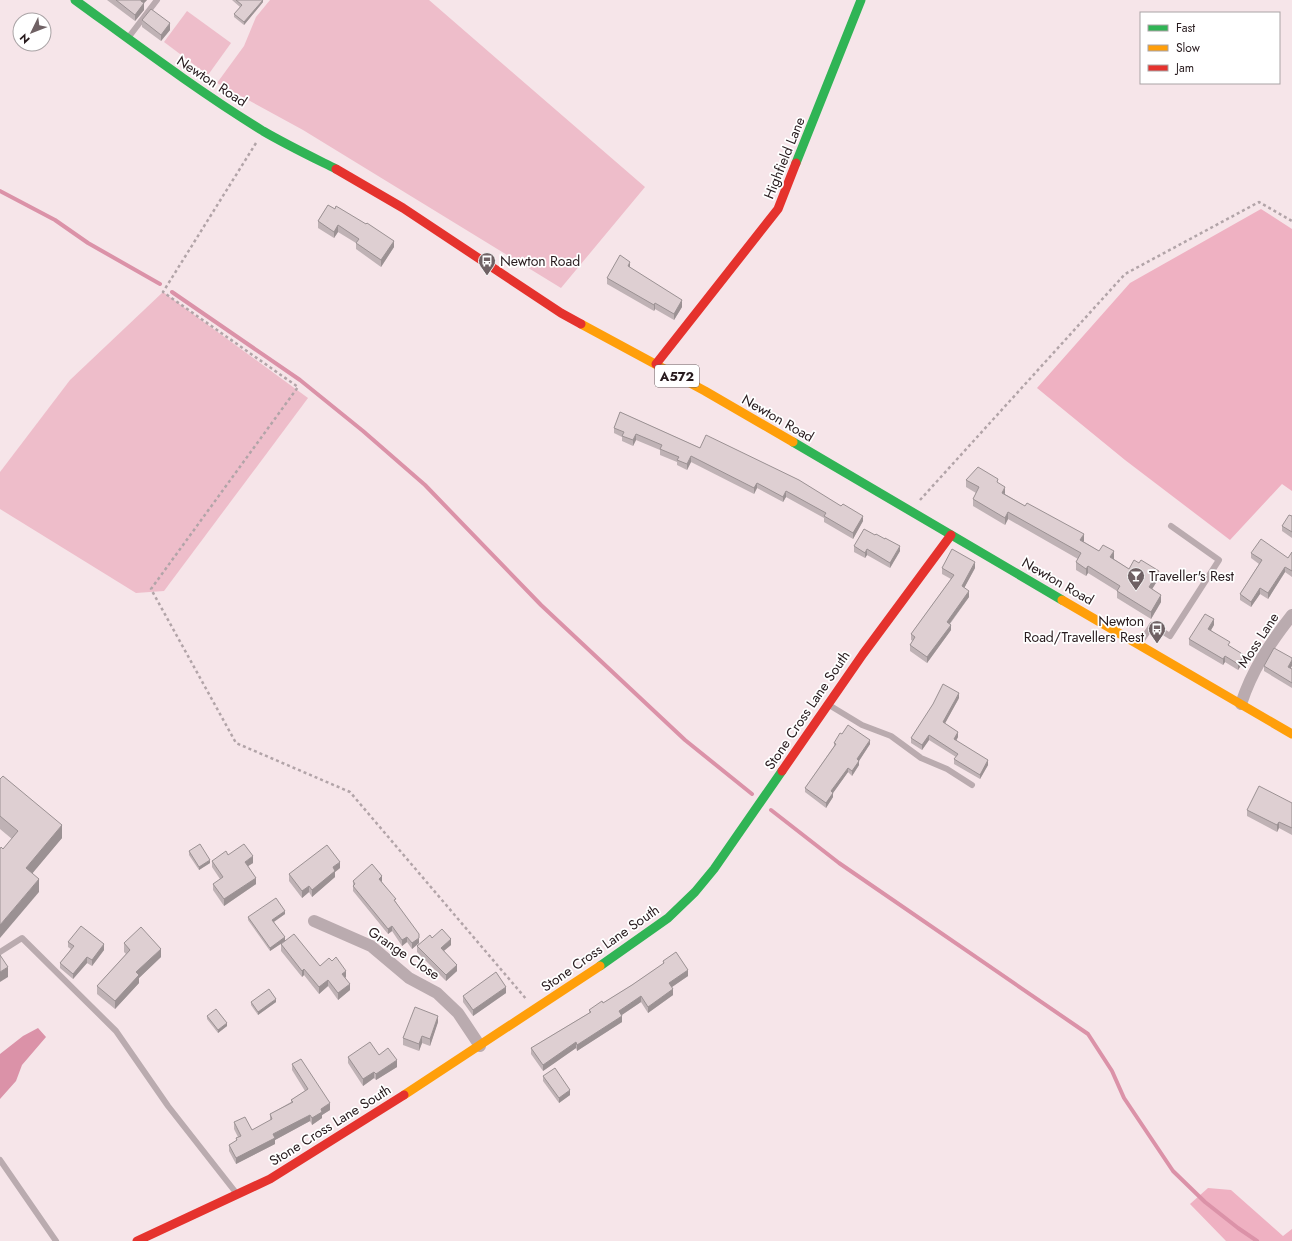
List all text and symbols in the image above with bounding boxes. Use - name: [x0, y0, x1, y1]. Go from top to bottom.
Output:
- north arrow: [12, 12, 52, 52]
- legend: [1140, 12, 1280, 84]
- text: Fast: [1176, 19, 1195, 37]
- text: N: [16, 30, 34, 47]
- text: Slow: [1176, 39, 1201, 57]
- street label: Newton Road: [173, 51, 251, 111]
- text: Jam: [1174, 59, 1194, 77]
- street label: Highfield Lane: [758, 114, 810, 202]
- bus stop icon: Newton Road: [477, 251, 497, 276]
- place label: Newton Road: [500, 251, 580, 271]
- road number: A572: [655, 365, 699, 387]
- street label: Newton Road: [738, 389, 818, 447]
- street label: Newton Road: [1018, 552, 1098, 610]
- bar icon: Traveller's Rest: [1126, 566, 1146, 591]
- place label: Traveller's Rest: [1149, 566, 1235, 586]
- street label: Moss Lane: [1233, 609, 1283, 671]
- place label: Newton Road/Travellers Rest: [1024, 611, 1145, 647]
- bus stop icon: Newton Road/Travellers Rest: [1147, 619, 1167, 644]
- street label: Stone Cross Lane South: [760, 646, 854, 774]
- street label: Stone Cross Lane South: [537, 900, 663, 996]
- street label: Grange Close: [364, 922, 444, 984]
- street label: Stone Cross Lane South: [265, 1079, 395, 1171]

